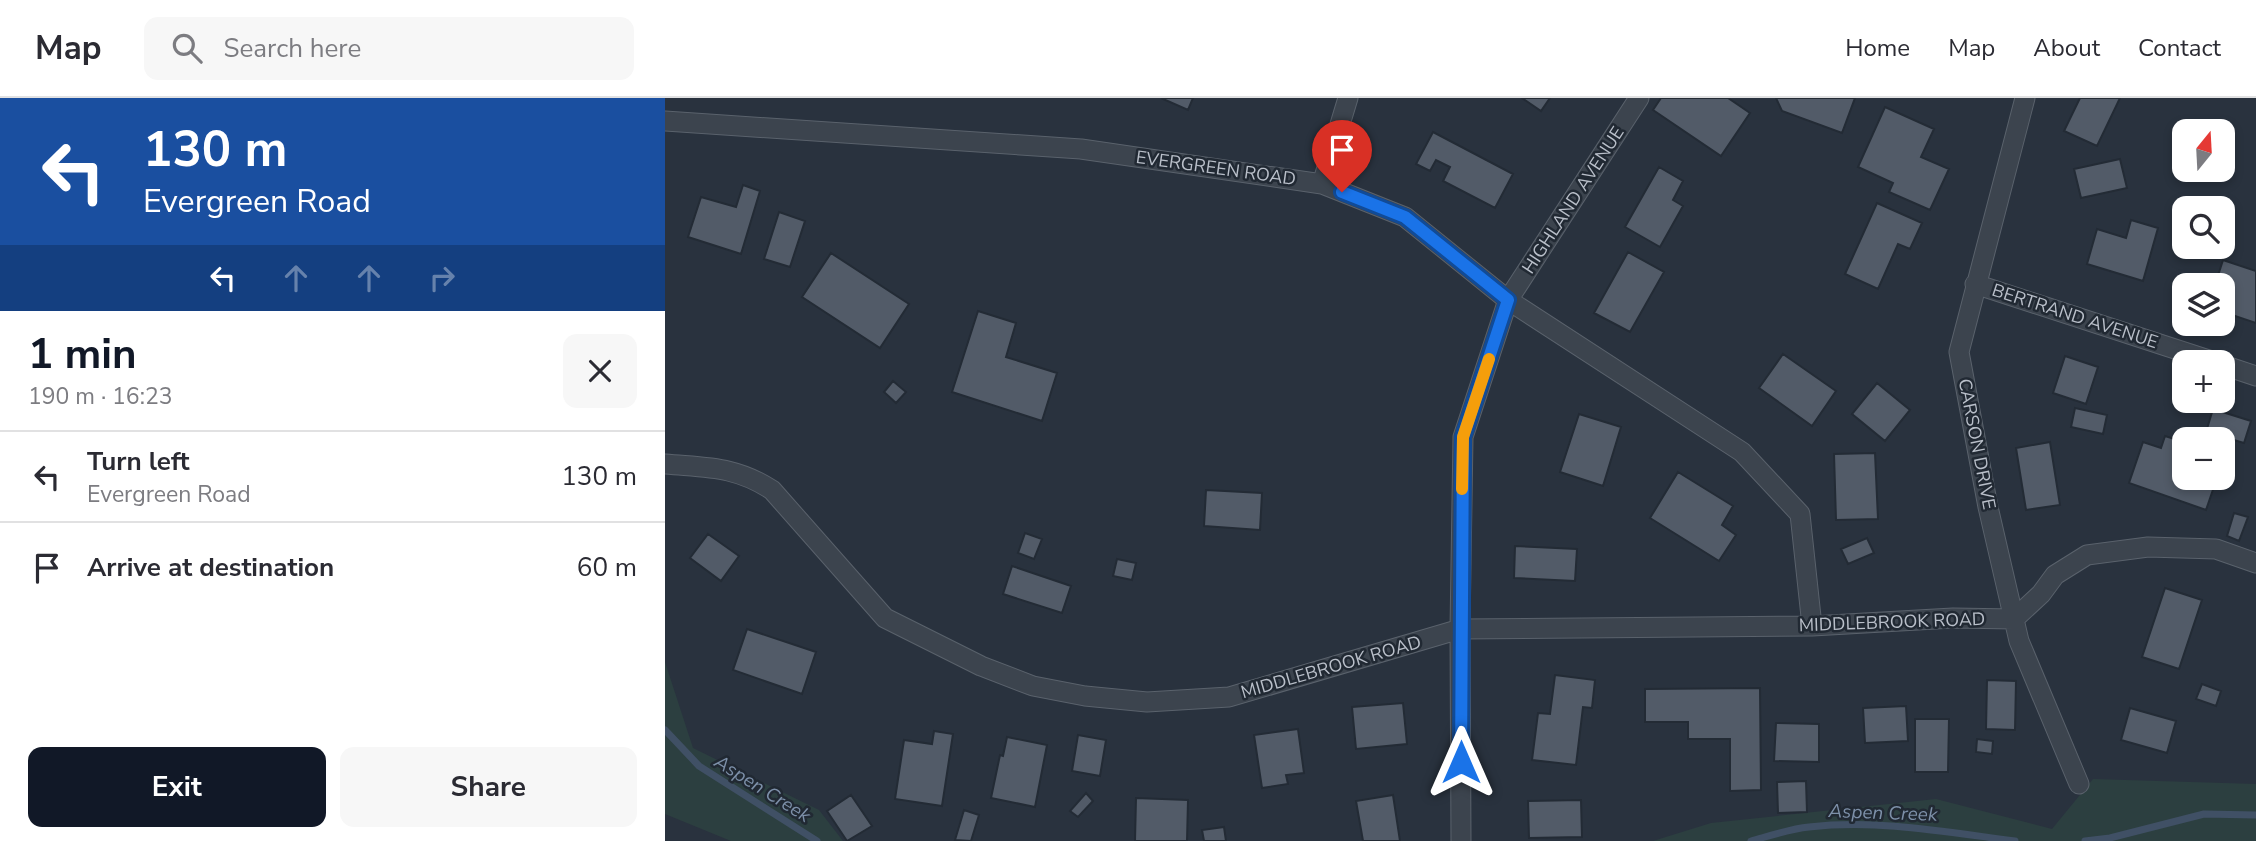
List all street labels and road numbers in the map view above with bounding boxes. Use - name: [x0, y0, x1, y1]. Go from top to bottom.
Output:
- street label: HIGHLAND AVENUE: [1516, 122, 1630, 278]
- street label: EVERGREEN ROAD: [1134, 145, 1298, 191]
- street label: BERTRAND AVENUE: [1989, 278, 2161, 354]
- street label: CARSON DRIVE: [1953, 377, 2001, 511]
- street label: MIDDLEBROOK ROAD: [1798, 607, 1986, 637]
- street label: MIDDLEBROOK ROAD: [1238, 630, 1424, 704]

